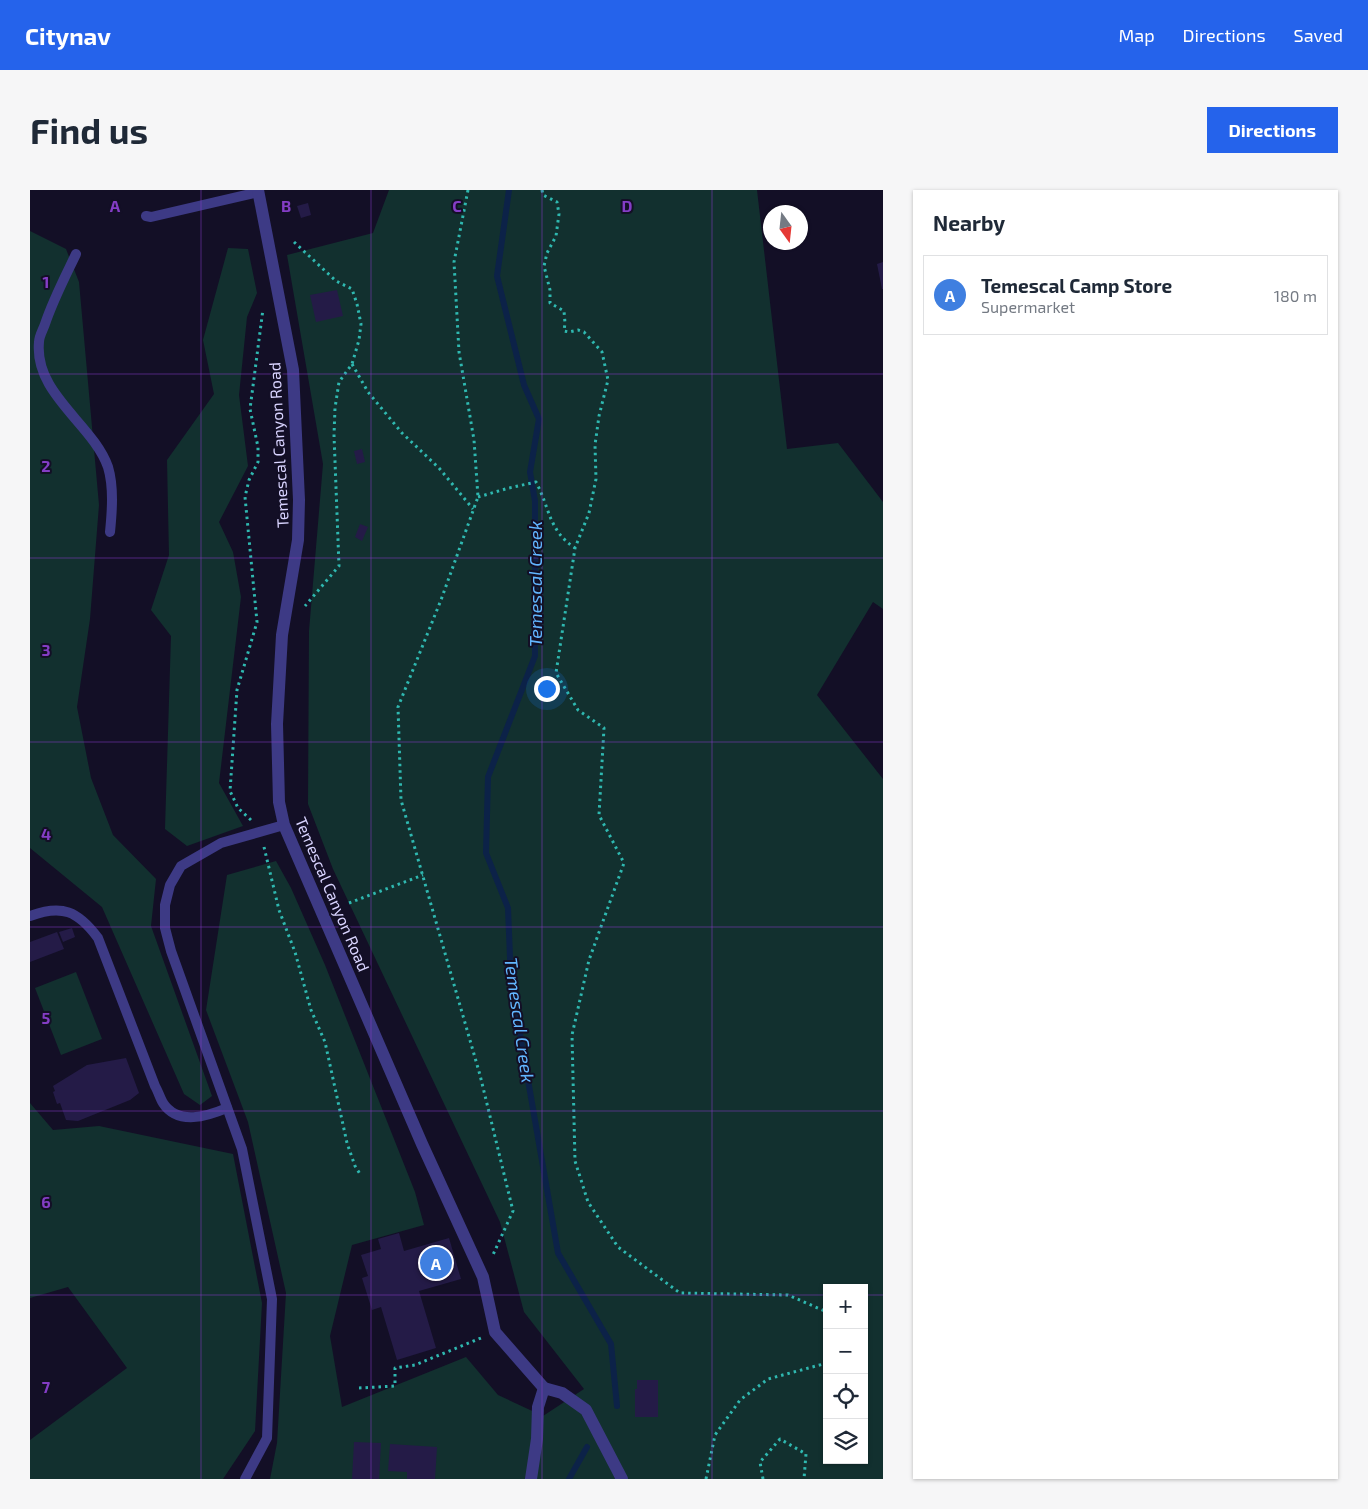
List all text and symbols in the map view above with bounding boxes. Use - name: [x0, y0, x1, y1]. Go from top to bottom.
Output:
- text: Citynav: [25, 21, 111, 50]
- text: Map: [1118, 24, 1155, 46]
- text: Directions: [1183, 24, 1266, 46]
- text: Saved: [1294, 24, 1343, 46]
- button: Directions: [1207, 107, 1338, 153]
- text: Find us: [30, 109, 148, 151]
- text: A: [110, 196, 121, 215]
- text: B: [281, 196, 291, 215]
- text: C: [452, 196, 462, 215]
- text: D: [622, 196, 633, 215]
- north arrow: [763, 205, 808, 250]
- text: Nearby: [933, 210, 1005, 235]
- text: 1: [43, 272, 49, 291]
- text: Temescal Camp Store: [981, 274, 1172, 297]
- text: A: [945, 286, 955, 305]
- text: 180 m: [1274, 286, 1317, 305]
- text: Supermarket: [981, 297, 1075, 316]
- street label: Temescal Canyon Road: [264, 362, 292, 528]
- text: 2: [41, 456, 51, 475]
- water label: Temescal Creek: [524, 521, 546, 647]
- text: 3: [41, 640, 51, 659]
- your location: [534, 676, 560, 702]
- street label: Temescal Canyon Road: [292, 814, 374, 974]
- text: 4: [41, 824, 51, 843]
- water label: Temescal Creek: [500, 956, 540, 1084]
- text: 5: [42, 1008, 51, 1027]
- text: 6: [41, 1192, 51, 1211]
- pin: A: [420, 1244, 452, 1282]
- map controls: [823, 1284, 868, 1464]
- button: +: [823, 1284, 868, 1329]
- button: −: [823, 1329, 868, 1374]
- button: locate: [823, 1374, 868, 1419]
- text: 7: [42, 1377, 51, 1396]
- button: layers: [823, 1419, 868, 1464]

